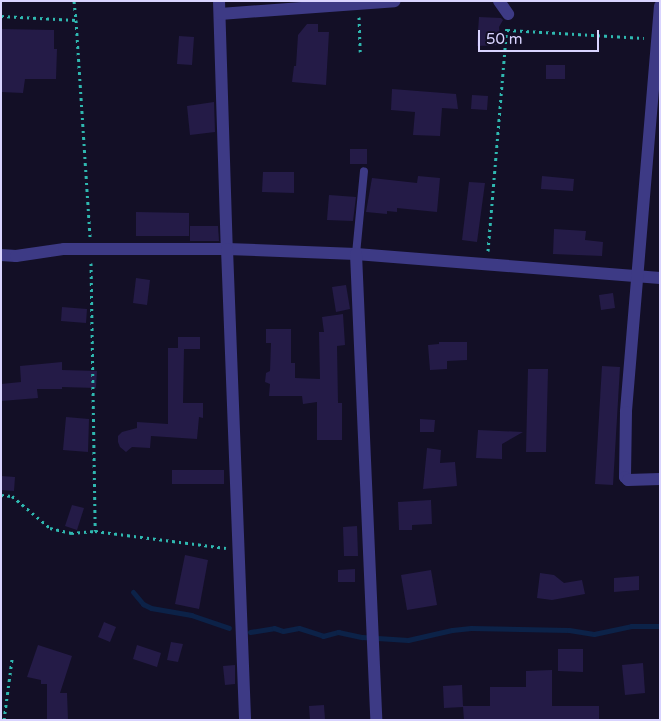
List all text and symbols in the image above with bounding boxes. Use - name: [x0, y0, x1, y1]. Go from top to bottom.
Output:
- scale bar: [481, 20, 602, 52]
- text: 50 m: [486, 30, 523, 48]

